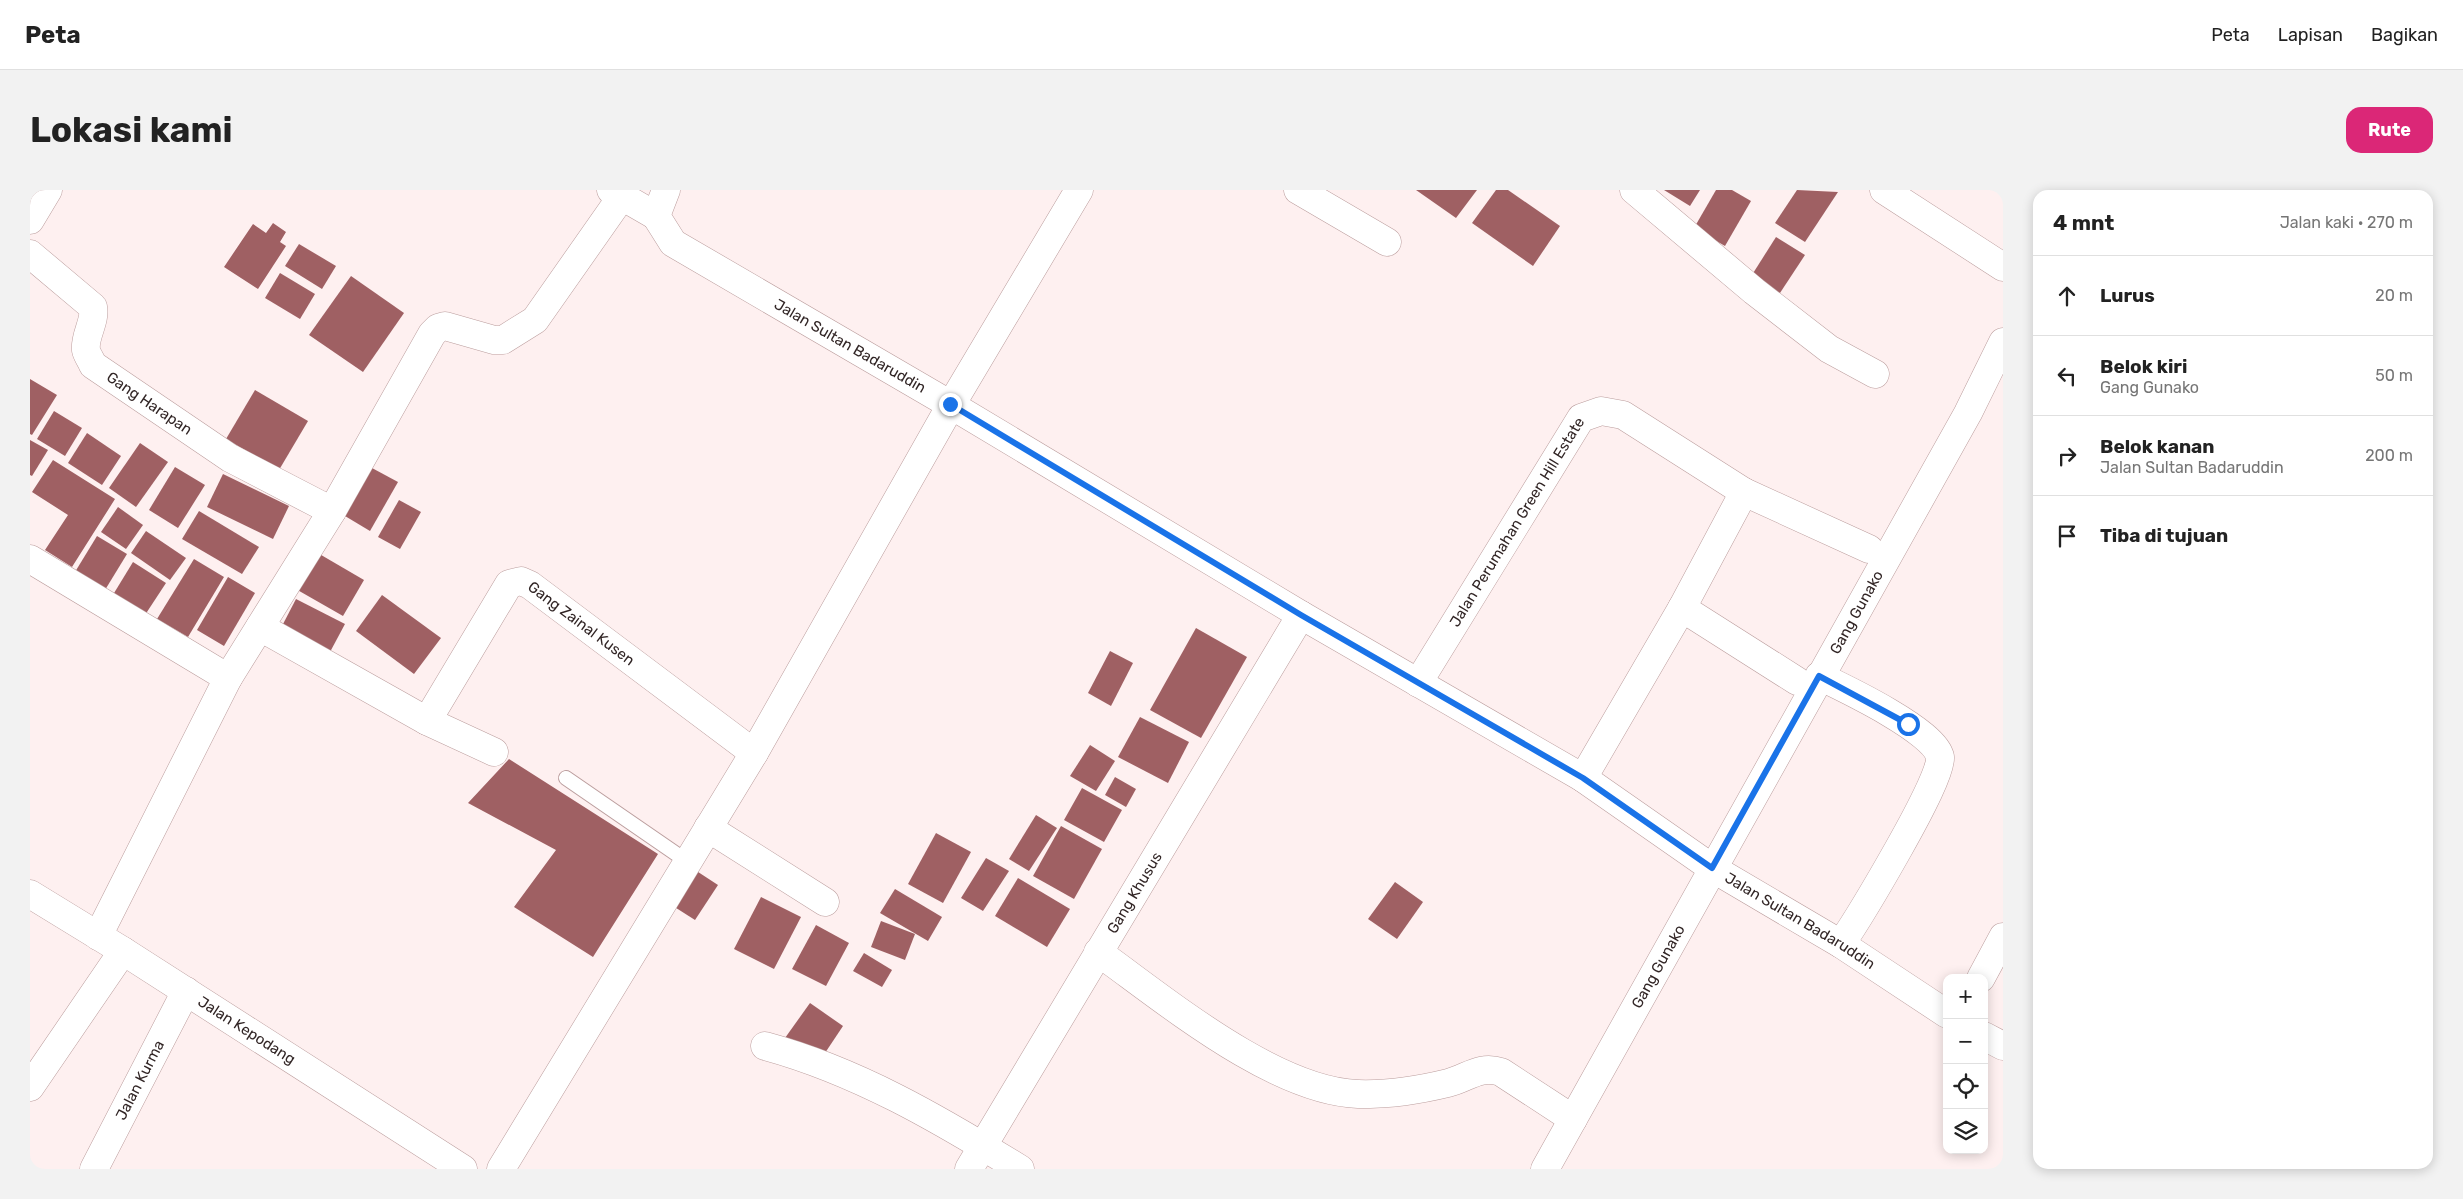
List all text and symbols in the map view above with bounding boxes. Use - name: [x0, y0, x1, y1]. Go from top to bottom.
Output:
- text: Peta: [25, 21, 81, 49]
- text: Peta: [2211, 24, 2250, 46]
- text: Lapisan: [2278, 24, 2343, 46]
- text: Bagikan: [2371, 24, 2438, 46]
- button: Rute: [2346, 107, 2433, 153]
- text: Lokasi kami: [30, 109, 233, 151]
- text: 4 mnt: [2053, 210, 2114, 235]
- text: Jalan kaki · 270 m: [2280, 213, 2413, 232]
- icon: ahead: [2053, 282, 2081, 310]
- text: Lurus: [2100, 284, 2155, 307]
- text: 20 m: [2375, 286, 2413, 305]
- street label: Jalan Sultan Badaruddin: [771, 295, 929, 397]
- text: Belok kiri: [2100, 355, 2187, 378]
- icon: left: [2053, 362, 2081, 390]
- text: 50 m: [2375, 366, 2413, 385]
- street label: Gang Harapan: [103, 368, 196, 439]
- text: Gang Gunako: [2100, 378, 2199, 397]
- route end: [939, 393, 962, 416]
- street label: Jalan Perumahan Green Hill Estate: [1446, 414, 1588, 630]
- text: Belok kanan: [2100, 435, 2215, 458]
- icon: right: [2053, 442, 2081, 470]
- text: 200 m: [2365, 446, 2413, 465]
- text: Jalan Sultan Badaruddin: [2100, 458, 2284, 477]
- icon: arrive: [2053, 522, 2081, 550]
- text: Tiba di tujuan: [2100, 524, 2228, 547]
- street label: Gang Gunako: [1826, 567, 1887, 657]
- street label: Gang Zainal Kusen: [524, 578, 638, 669]
- route start: [1897, 713, 1920, 736]
- street label: Gang Khusus: [1103, 849, 1166, 937]
- street label: Jalan Sultan Badaruddin: [1722, 869, 1879, 973]
- street label: Gang Gunako: [1628, 922, 1689, 1011]
- map controls: [1943, 974, 1988, 1154]
- button: +: [1943, 974, 1988, 1019]
- street label: Jalan Kepodang: [195, 992, 299, 1068]
- button: −: [1943, 1019, 1988, 1064]
- street label: Jalan Kurma: [112, 1037, 168, 1123]
- button: locate: [1943, 1064, 1988, 1109]
- button: layers: [1943, 1109, 1988, 1154]

